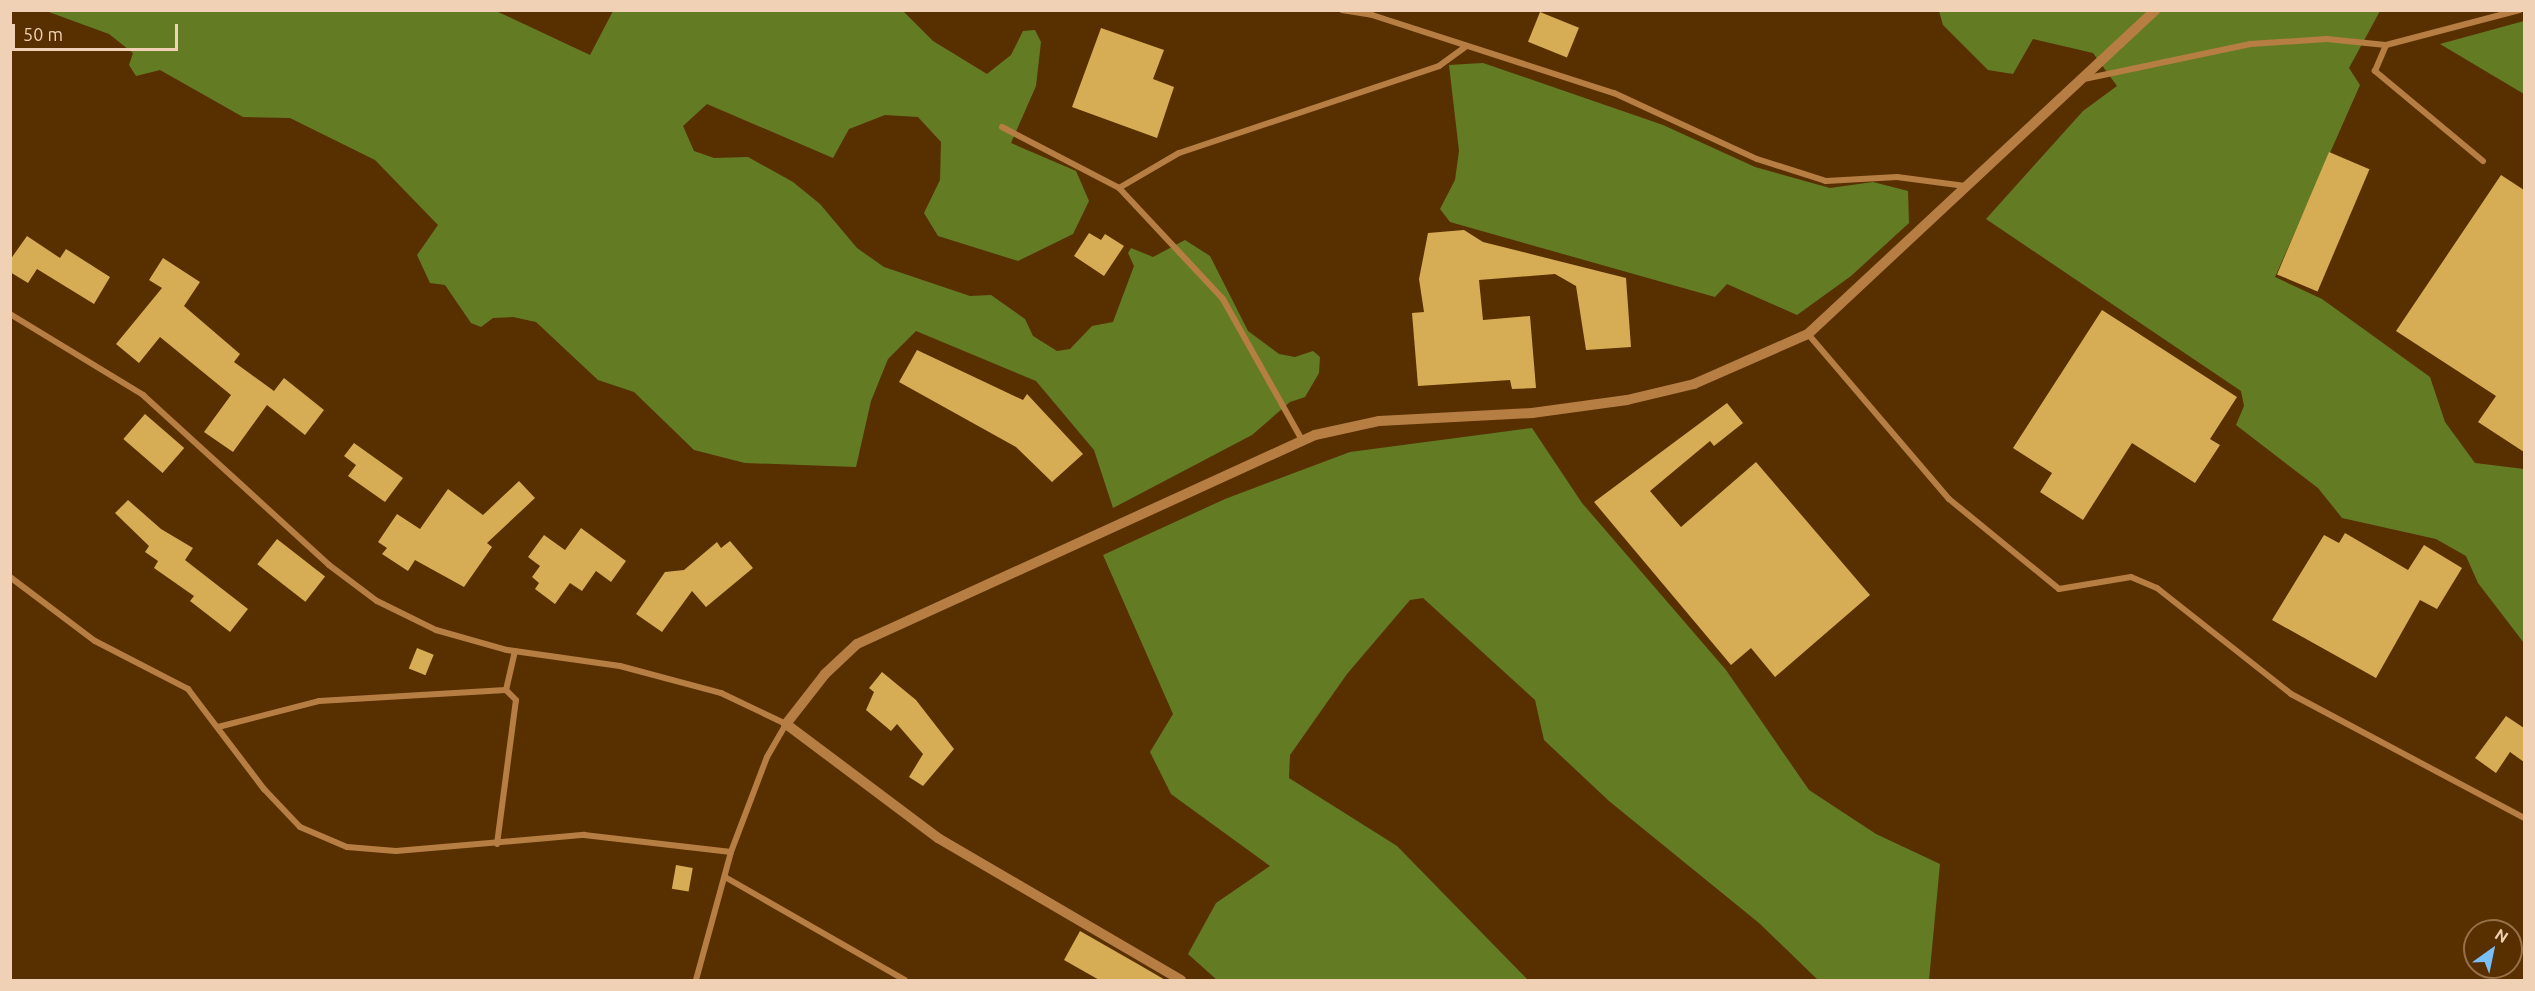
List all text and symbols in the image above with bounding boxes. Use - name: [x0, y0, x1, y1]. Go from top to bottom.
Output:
- scale bar: [15, 12, 182, 50]
- text: 50 m: [23, 24, 63, 44]
- north arrow: [2463, 919, 2523, 979]
- text: N: [2492, 925, 2512, 946]

